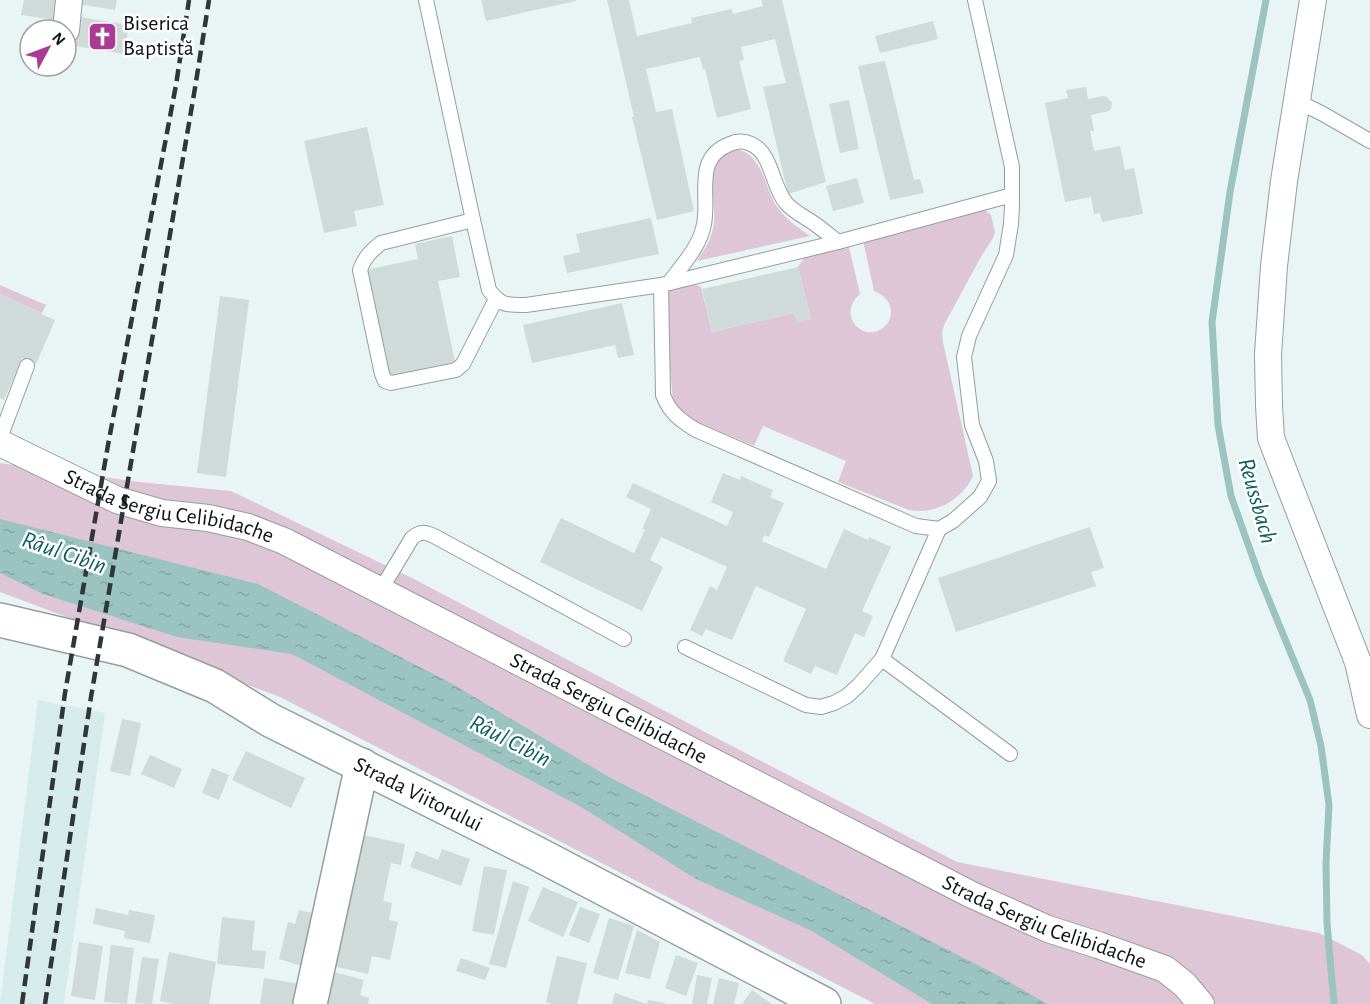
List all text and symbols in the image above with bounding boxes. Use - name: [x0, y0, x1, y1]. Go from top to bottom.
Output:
- place label: Biserica Baptistă: [123, 12, 194, 59]
- north arrow: [18, 18, 78, 78]
- church icon: Biserica Baptistă: [86, 20, 118, 52]
- text: N: [49, 29, 68, 48]
- water label: Reussbach: [1233, 455, 1281, 547]
- street label: Strada Sergiu Celibidache: [61, 465, 277, 547]
- water label: Râul Cibin: [19, 527, 109, 579]
- street label: Strada Sergiu Celibidache: [507, 648, 711, 768]
- water label: Râul Cibin: [466, 710, 554, 772]
- street label: Strada Viitorului: [351, 753, 486, 835]
- street label: Strada Sergiu Celibidache: [939, 871, 1149, 972]

